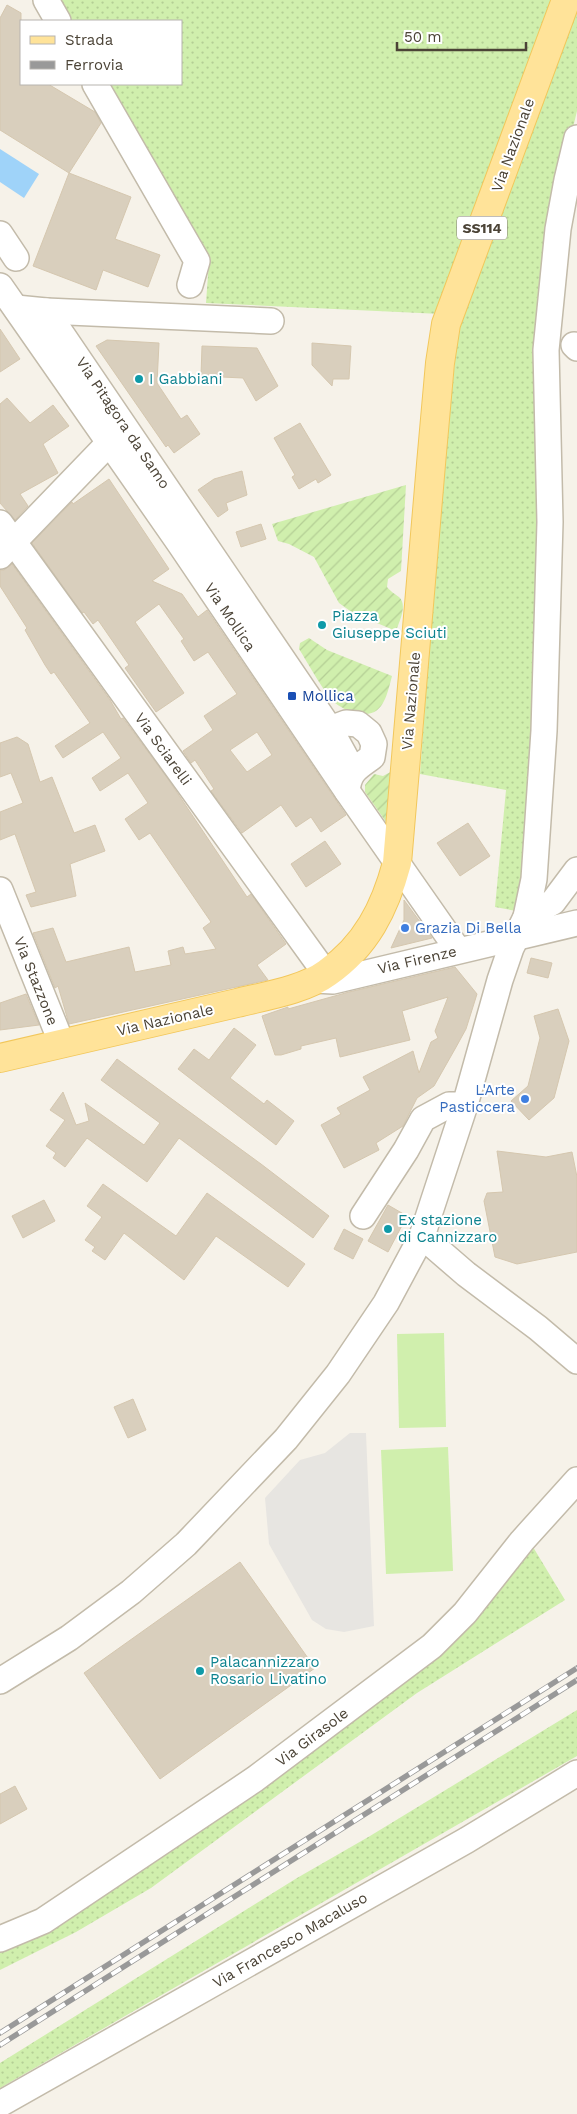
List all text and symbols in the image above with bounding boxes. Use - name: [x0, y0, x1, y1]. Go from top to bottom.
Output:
- legend: [20, 20, 182, 85]
- scale bar: [397, 20, 526, 52]
- text: 50 m: [404, 28, 441, 46]
- text: Strada: [65, 31, 114, 49]
- text: Ferrovia: [65, 56, 124, 74]
- street label: Via Nazionale: [488, 96, 538, 194]
- road number: SS114: [457, 217, 507, 240]
- street label: Via Pitagora da Samo: [72, 354, 174, 492]
- place label: I Gabbiani: [149, 370, 222, 388]
- marker: I Gabbiani: [133, 373, 145, 385]
- street label: Via Mollica: [201, 579, 260, 655]
- place label: Piazza Giuseppe Sciuti: [332, 607, 447, 642]
- marker: Piazza Giuseppe Sciuti: [316, 619, 328, 631]
- street label: Via Nazionale: [398, 651, 424, 751]
- place label: Mollica: [302, 687, 354, 705]
- marker: Mollica: [286, 690, 298, 702]
- street label: Via Sciarelli: [131, 709, 195, 789]
- place label: Grazia Di Bella: [415, 919, 522, 937]
- marker: Grazia Di Bella: [399, 922, 411, 934]
- street label: Via Stazzone: [10, 934, 62, 1028]
- street label: Via Firenze: [376, 942, 458, 978]
- street label: Via Nazionale: [115, 1000, 215, 1040]
- place label: L'Arte Pasticcera: [439, 1081, 515, 1116]
- marker: L'Arte Pasticcera: [519, 1093, 531, 1105]
- place label: Ex stazione di Cannizzaro: [398, 1211, 497, 1246]
- marker: Ex stazione di Cannizzaro: [382, 1223, 394, 1235]
- place label: Palacannizzaro Rosario Livatino: [210, 1653, 327, 1688]
- marker: Palacannizzaro Rosario Livatino: [194, 1665, 206, 1677]
- street label: Via Girasole: [272, 1704, 352, 1770]
- street label: Via Francesco Macaluso: [209, 1888, 371, 1992]

